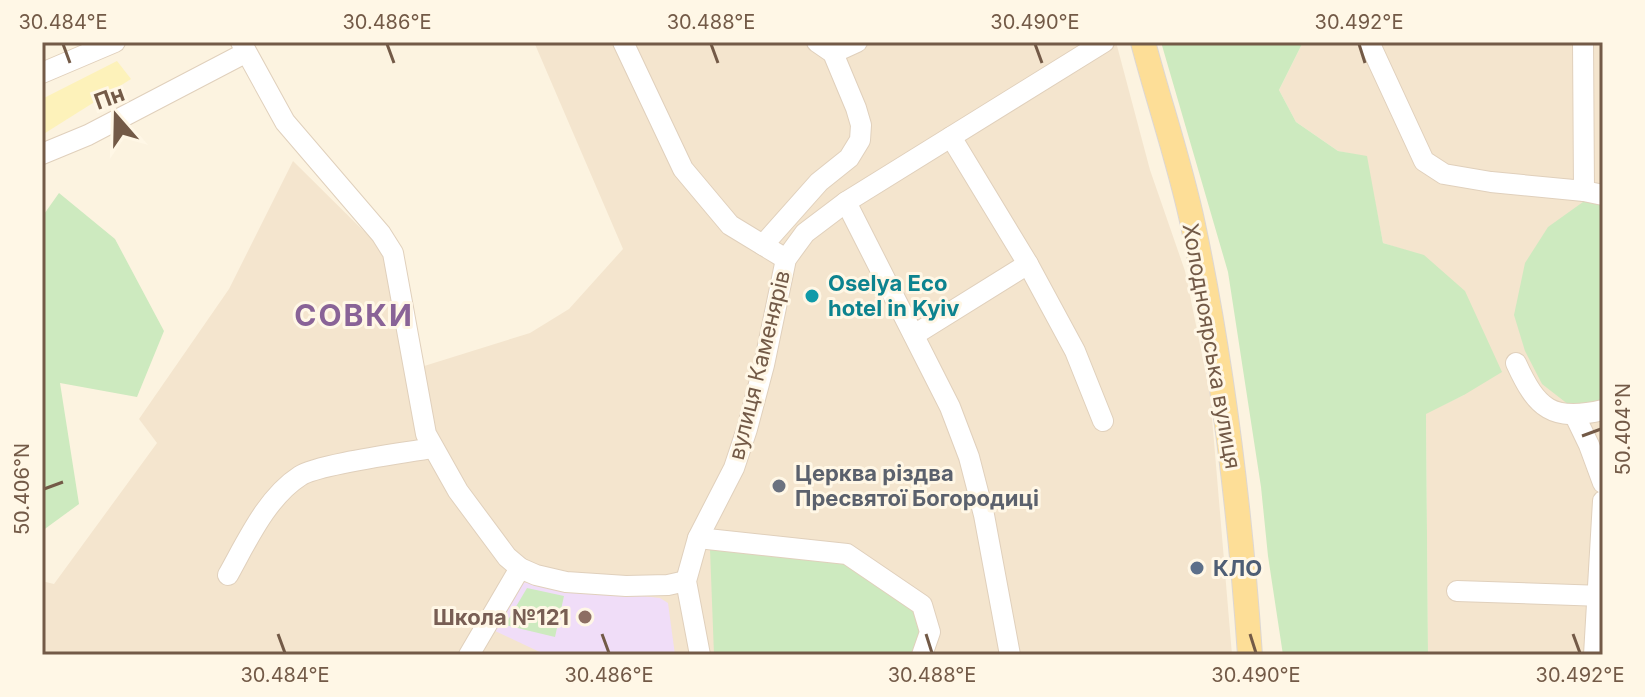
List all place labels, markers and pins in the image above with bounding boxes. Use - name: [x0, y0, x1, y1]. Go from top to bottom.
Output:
- place label: Oselya Eco hotel in Kyiv: [828, 270, 960, 321]
- marker: Oselya Eco hotel in Kyiv: [803, 287, 821, 305]
- place label: Церква різдва Пресвятої Богородиці: [795, 460, 1039, 511]
- marker: Церква різдва Пресвятої Богородиці: [770, 477, 788, 495]
- place label: КЛО: [1213, 555, 1262, 581]
- marker: КЛО: [1188, 559, 1206, 577]
- place label: Школа №121: [433, 604, 569, 630]
- marker: Школа №121: [576, 608, 594, 626]

